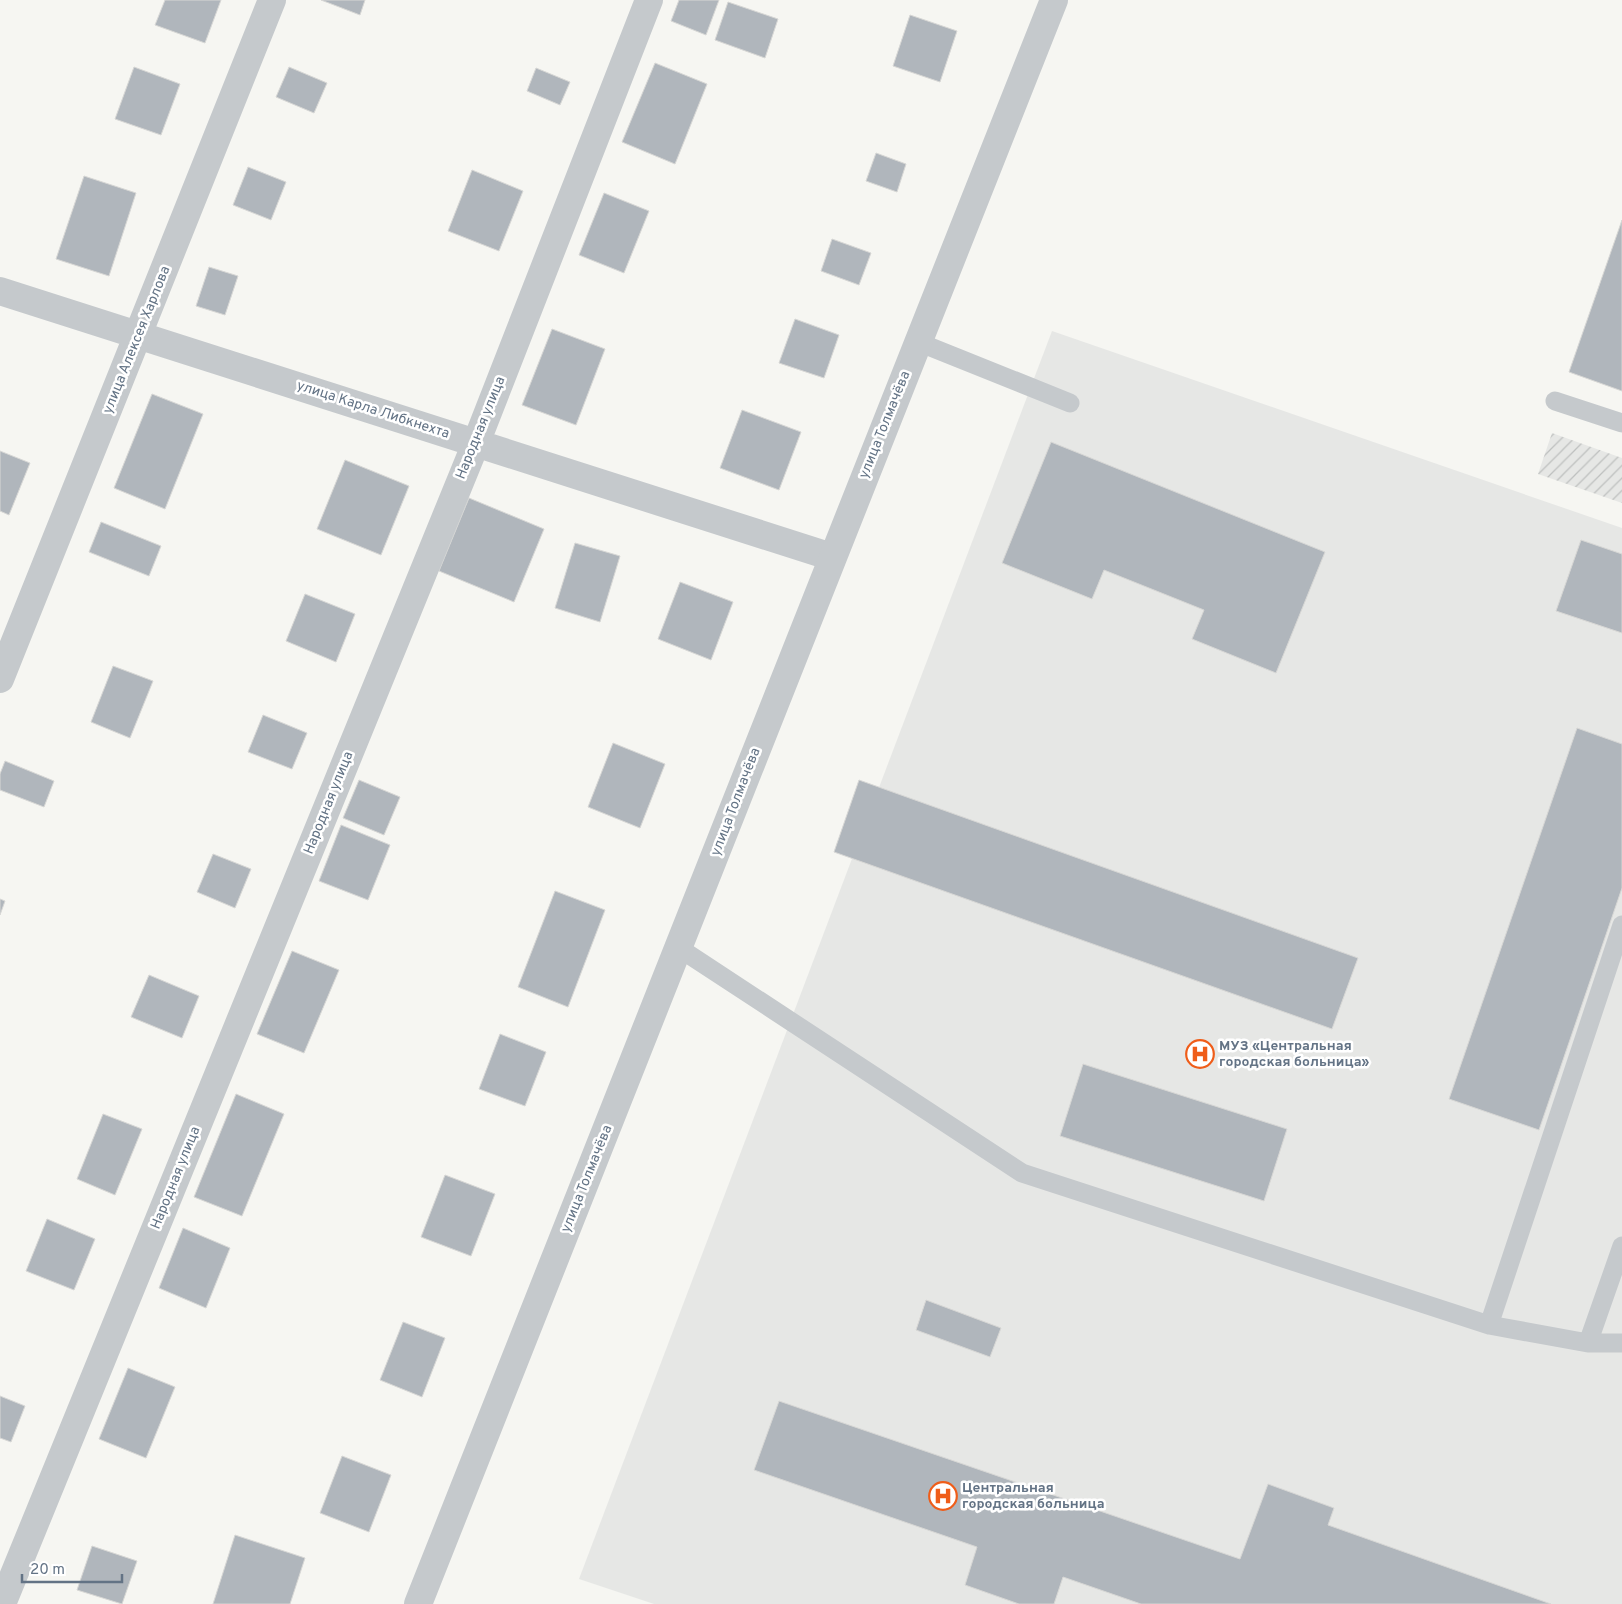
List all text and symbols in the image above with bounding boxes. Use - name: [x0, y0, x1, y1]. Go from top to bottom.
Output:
- street label: улица Алексея Харлова: [100, 264, 174, 416]
- street label: улица Толмачёва: [856, 369, 914, 481]
- street label: Народная улица: [453, 374, 509, 482]
- street label: улица Карла Либкнехта: [294, 377, 452, 443]
- street label: улица Толмачёва: [708, 746, 764, 858]
- street label: Народная улица: [301, 749, 357, 857]
- place label: МУЗ «Центральная городская больница»: [1219, 1038, 1370, 1071]
- hospital icon: МУЗ «Центральная городская больница»: [1185, 1039, 1215, 1069]
- street label: улица Толмачёва: [558, 1123, 616, 1235]
- street label: Народная улица: [148, 1124, 204, 1232]
- place label: Центральная городская больница: [962, 1480, 1105, 1513]
- hospital icon: Центральная городская больница: [928, 1481, 958, 1511]
- scale bar: [22, 1552, 122, 1584]
- text: 20 m: [30, 1561, 65, 1580]

